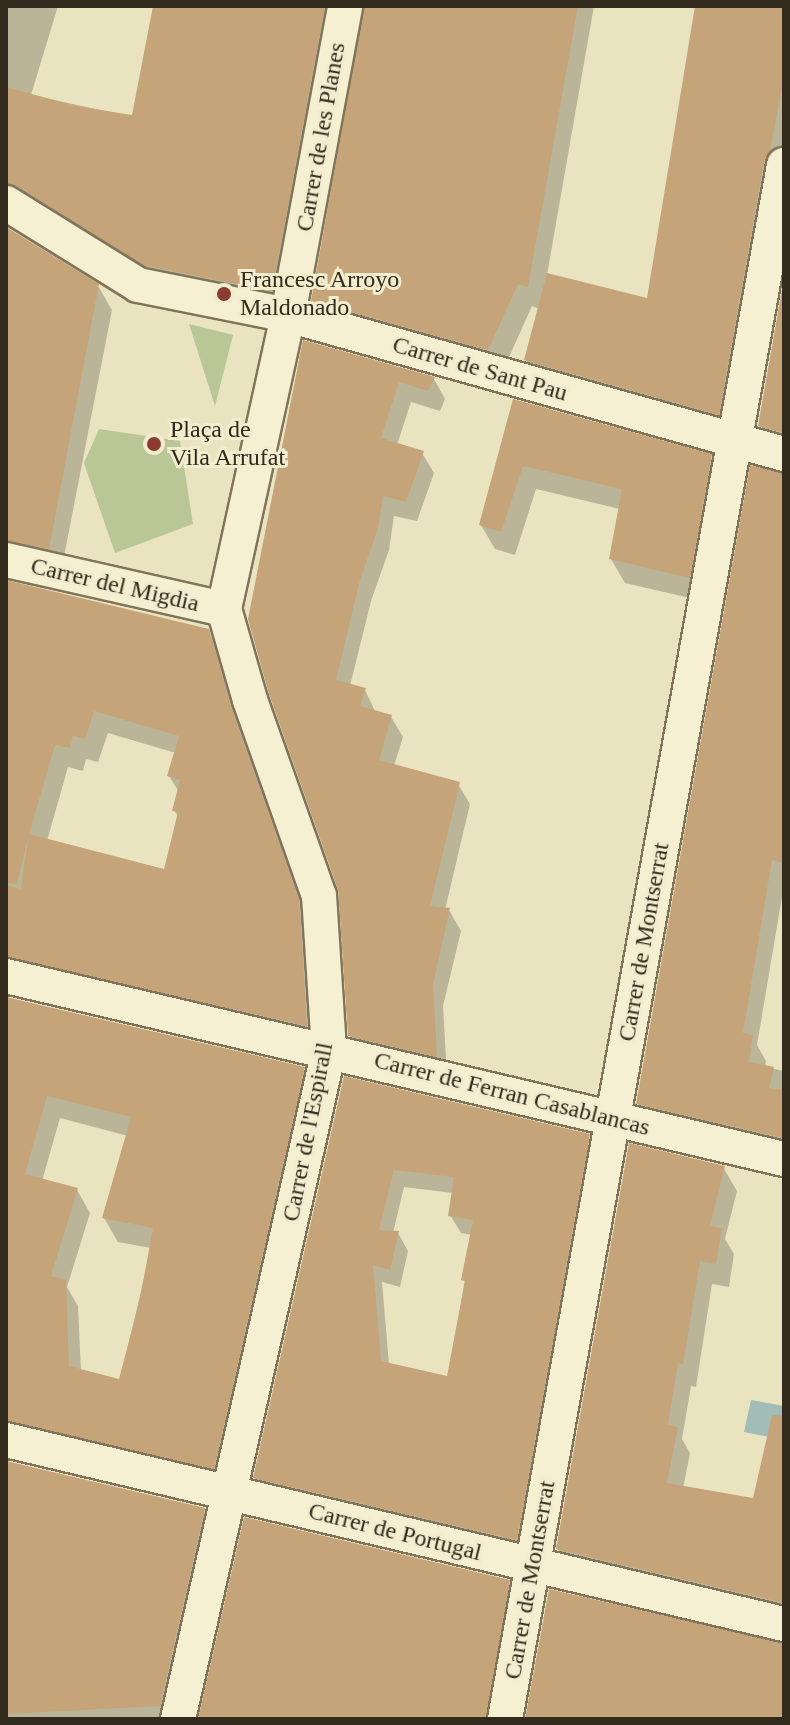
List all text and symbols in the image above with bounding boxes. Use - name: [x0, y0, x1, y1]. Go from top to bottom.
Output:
- street label: Carrer de les Planes: [290, 40, 352, 234]
- place label: Francesc Arroyo Maldonado: [240, 266, 401, 322]
- marker: Francesc Arroyo Maldonado: [215, 285, 233, 303]
- street label: Carrer de Sant Pau: [389, 330, 571, 408]
- place label: Plaça de Vila Arrufat: [170, 416, 287, 472]
- marker: Plaça de Vila Arrufat: [145, 435, 163, 453]
- street label: Carrer del Migdia: [28, 552, 202, 618]
- street label: Carrer de Montserrat: [612, 840, 676, 1044]
- street label: Carrer de l'Espirall: [277, 1040, 339, 1224]
- street label: Carrer de Ferran Casablancas: [371, 1046, 653, 1142]
- street label: Carrer de Montserrat: [498, 1478, 562, 1682]
- street label: Carrer de Portugal: [306, 1497, 484, 1567]

